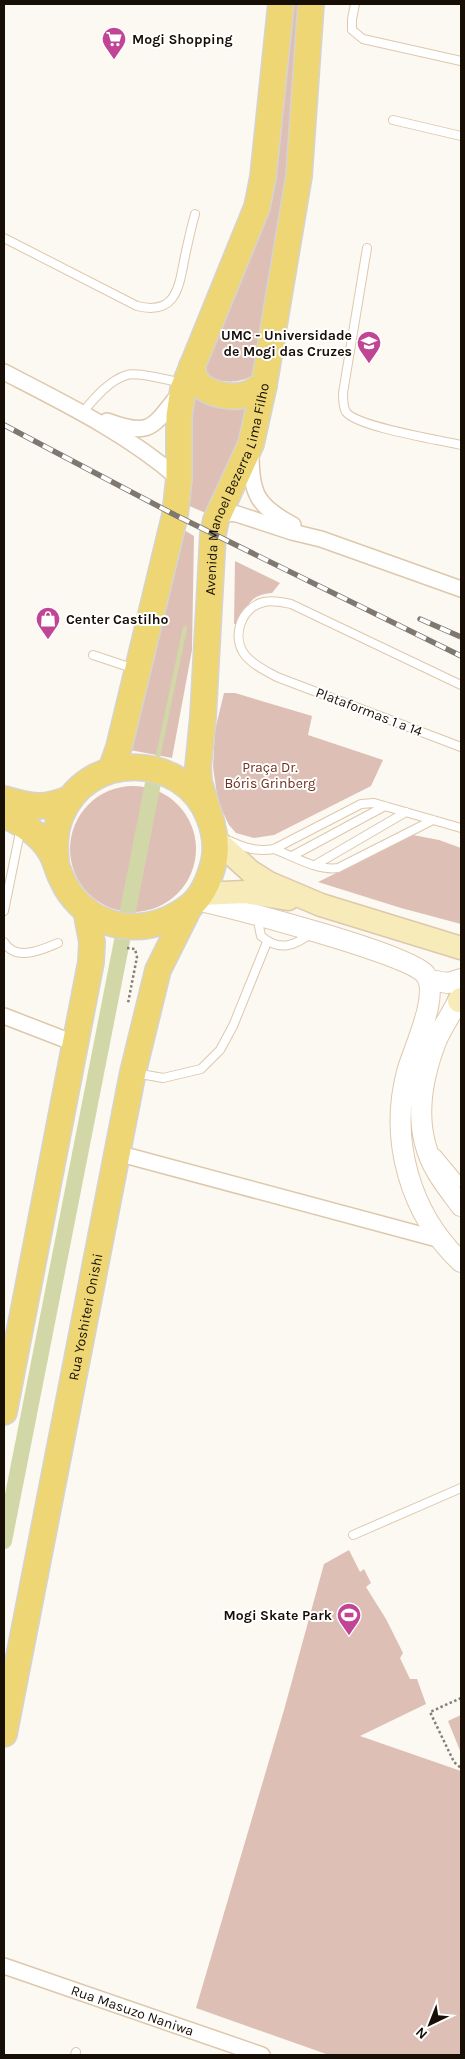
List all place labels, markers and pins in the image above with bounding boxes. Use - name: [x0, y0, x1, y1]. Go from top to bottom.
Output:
- supermarket icon: Mogi Shopping: [101, 26, 127, 60]
- place label: Mogi Shopping: [132, 31, 233, 48]
- place label: UMC - Universidade de Mogi das Cruzes: [221, 327, 352, 360]
- school or university icon: UMC - Universidade de Mogi das Cruzes: [356, 330, 382, 364]
- shop icon: Center Castilho: [35, 606, 61, 640]
- place label: Center Castilho: [66, 611, 169, 628]
- sports icon: Mogi Skate Park: [336, 1602, 362, 1636]
- place label: Mogi Skate Park: [224, 1607, 333, 1624]

